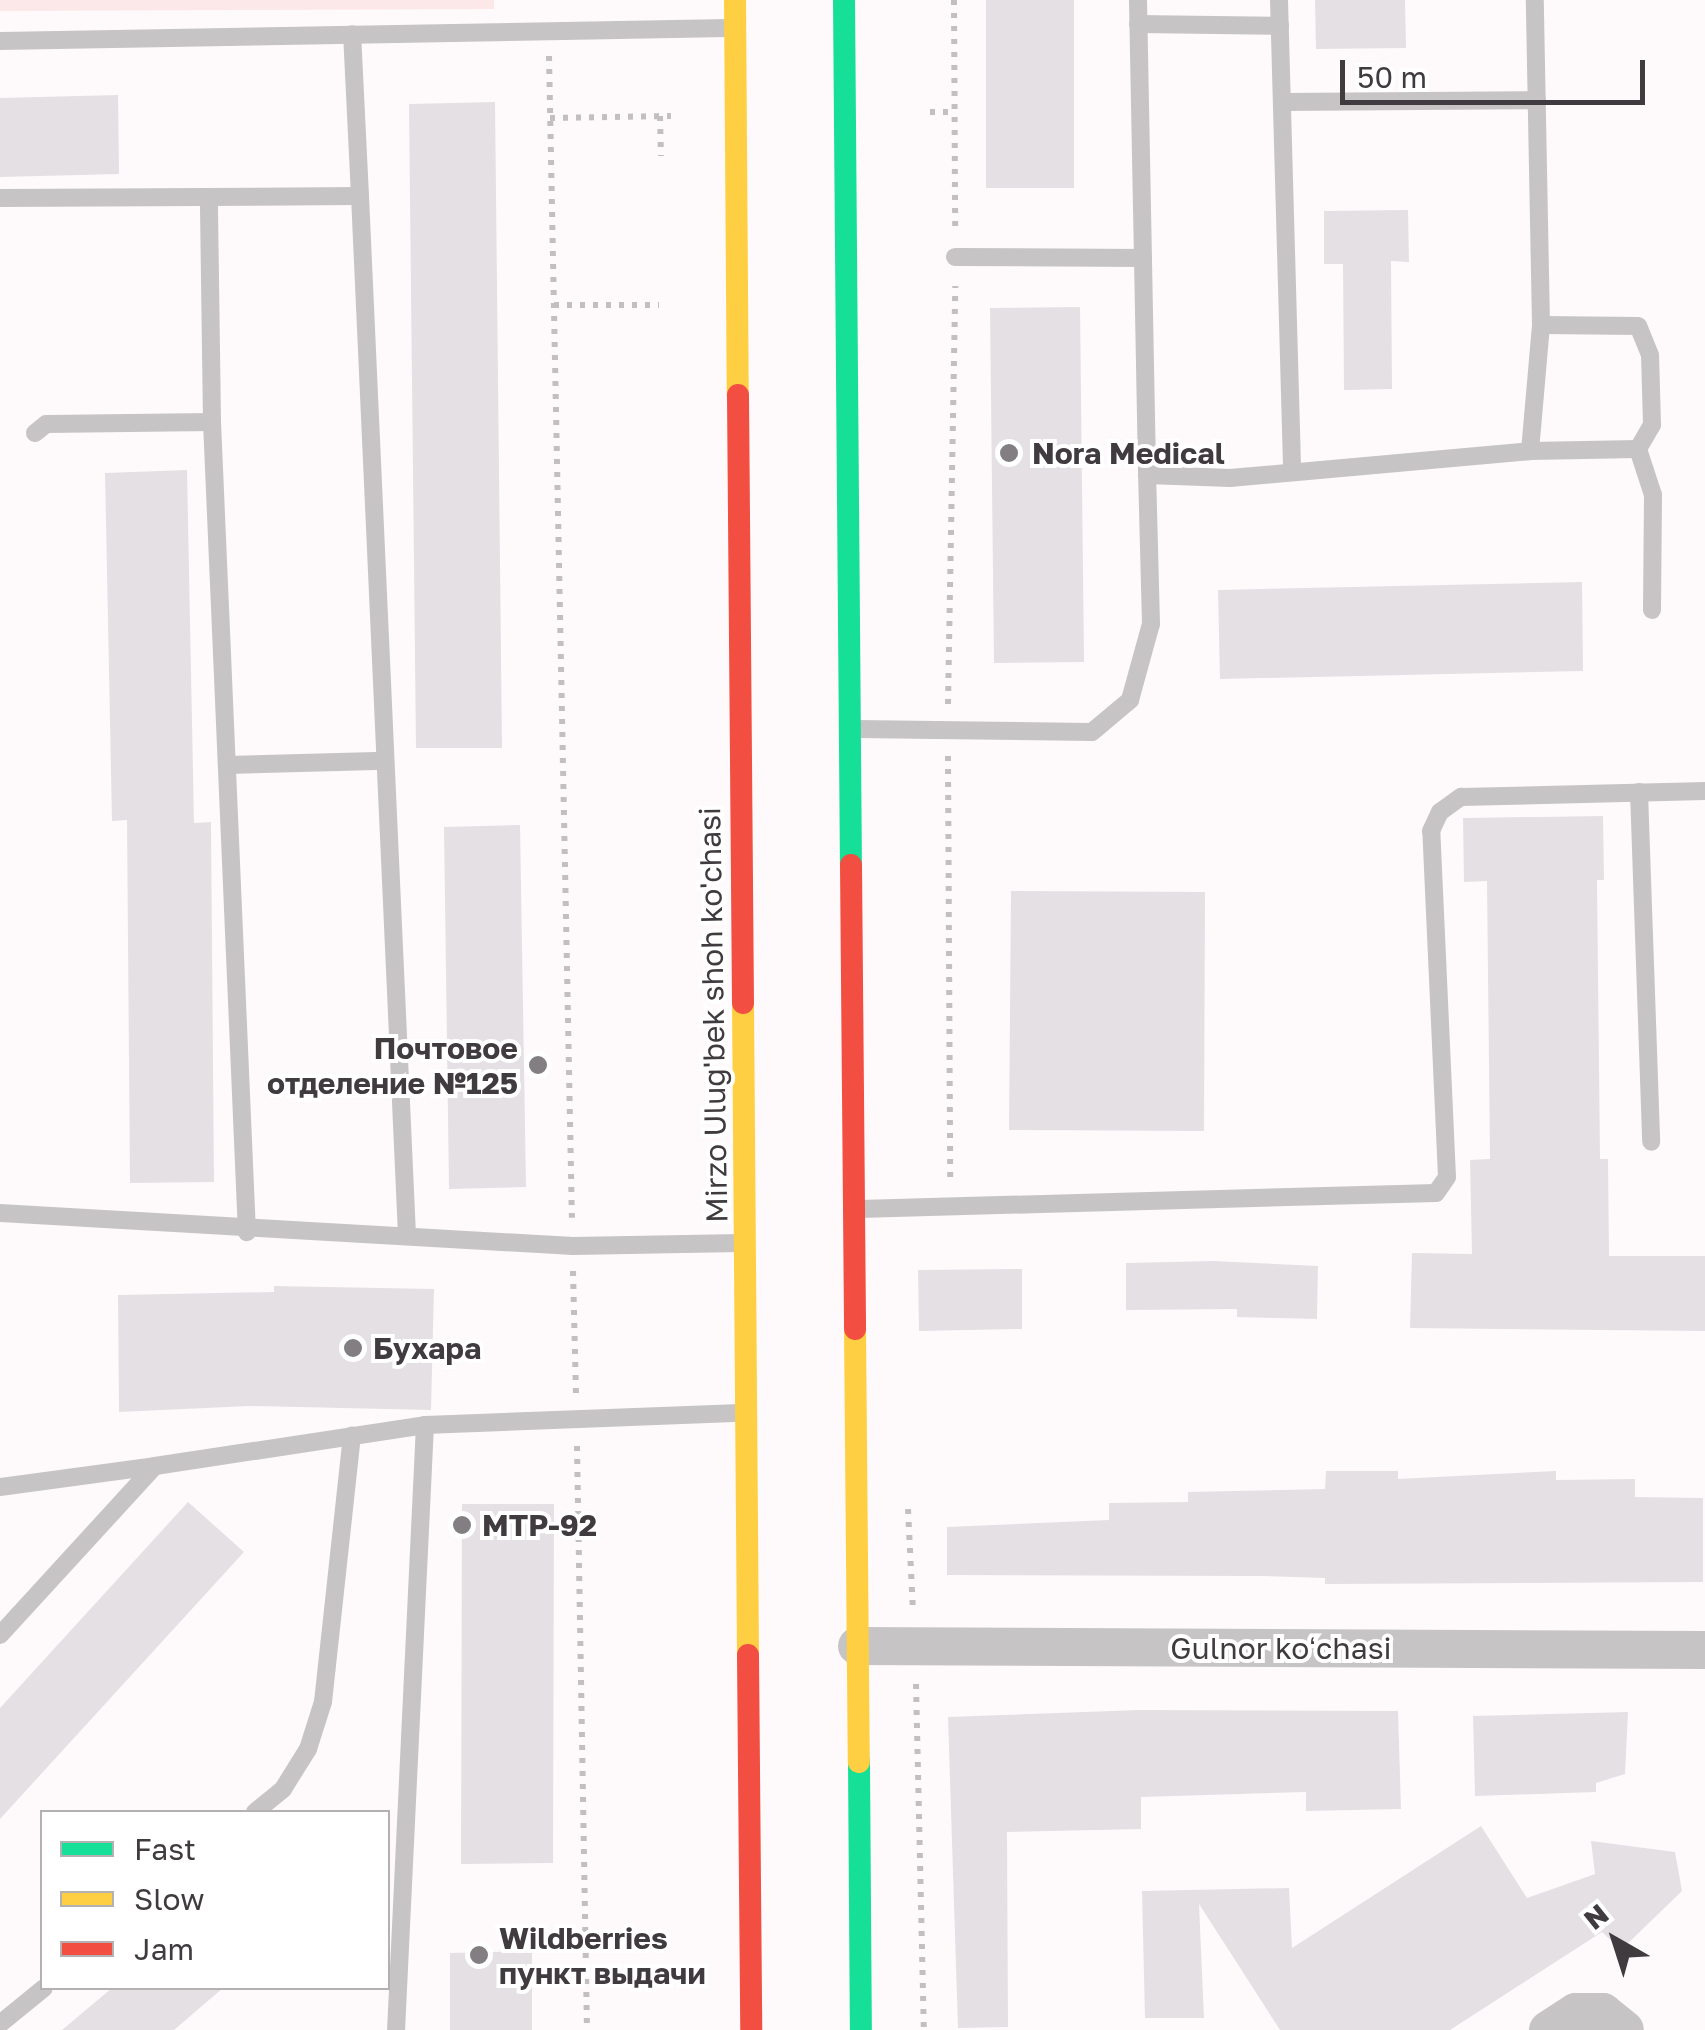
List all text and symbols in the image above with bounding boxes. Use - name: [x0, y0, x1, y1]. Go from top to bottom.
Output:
- scale bar: [1345, 40, 1650, 102]
- text: 50 m: [1357, 59, 1427, 95]
- place label: Nora Medical: [1032, 435, 1225, 471]
- marker: Nora Medical: [996, 440, 1022, 466]
- street label: Mirzo Ulug'bek shoh ko'chasi: [691, 807, 735, 1223]
- place label: Почтовое отделение №125: [267, 1030, 518, 1100]
- marker: Почтовое отделение №125: [527, 1054, 549, 1076]
- place label: Бухара: [373, 1330, 481, 1366]
- marker: Бухара: [342, 1337, 364, 1359]
- place label: MTP-92: [482, 1507, 597, 1543]
- marker: MTP-92: [451, 1514, 473, 1536]
- street label: Gulnor koʻchasi: [1170, 1630, 1392, 1666]
- legend: [40, 1810, 390, 1990]
- text: Fast: [134, 1831, 196, 1867]
- text: Slow: [134, 1881, 205, 1917]
- north arrow: [1565, 1890, 1665, 1990]
- text: N: [1577, 1897, 1614, 1936]
- place label: Wildberries пункт выдачи: [499, 1920, 706, 1990]
- text: Jam: [134, 1931, 194, 1967]
- marker: Wildberries пункт выдачи: [468, 1944, 490, 1966]

